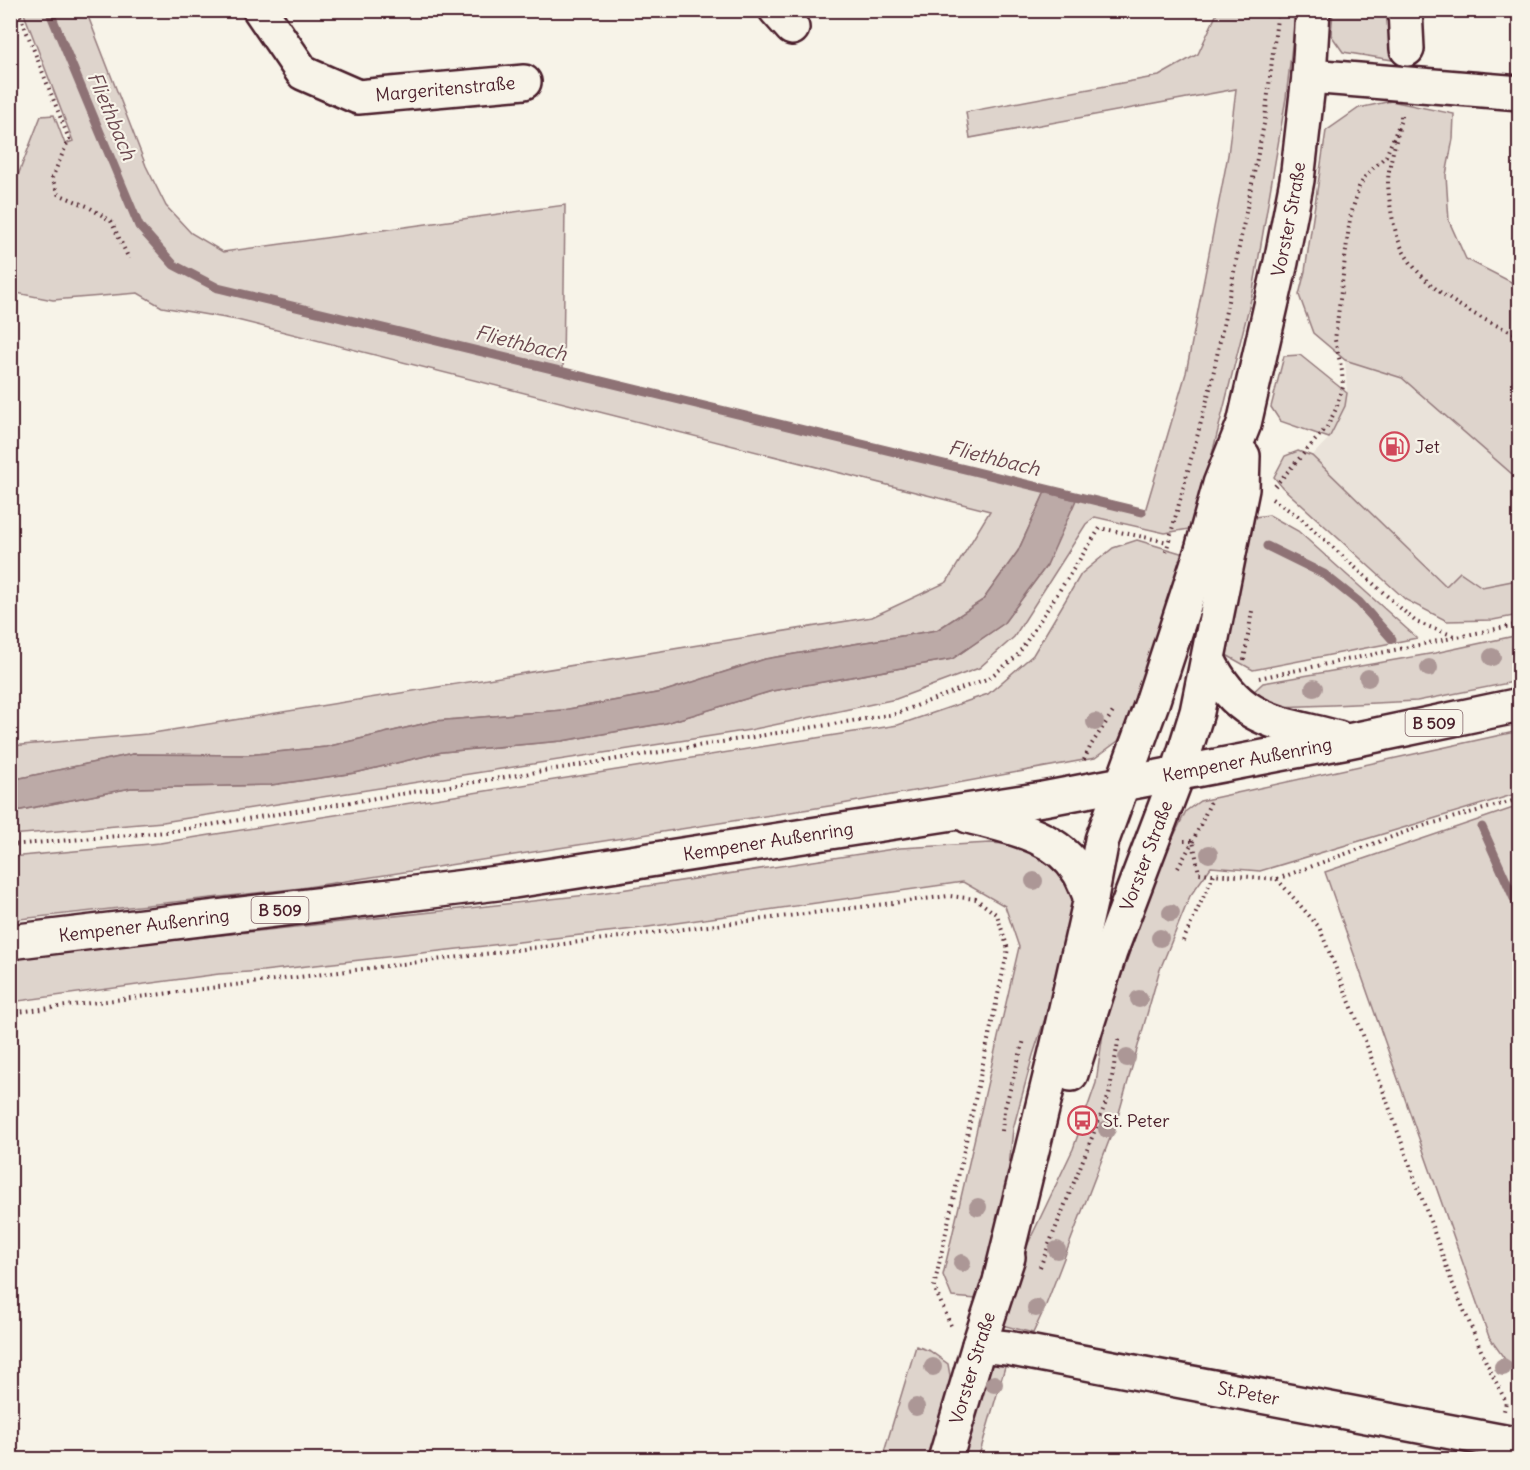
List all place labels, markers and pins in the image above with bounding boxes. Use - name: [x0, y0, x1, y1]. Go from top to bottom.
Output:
- fuel station icon: Jet: [1378, 431, 1410, 463]
- place label: Jet: [1415, 435, 1440, 458]
- bus stop icon: St. Peter: [1066, 1105, 1098, 1137]
- place label: St. Peter: [1103, 1109, 1170, 1132]

